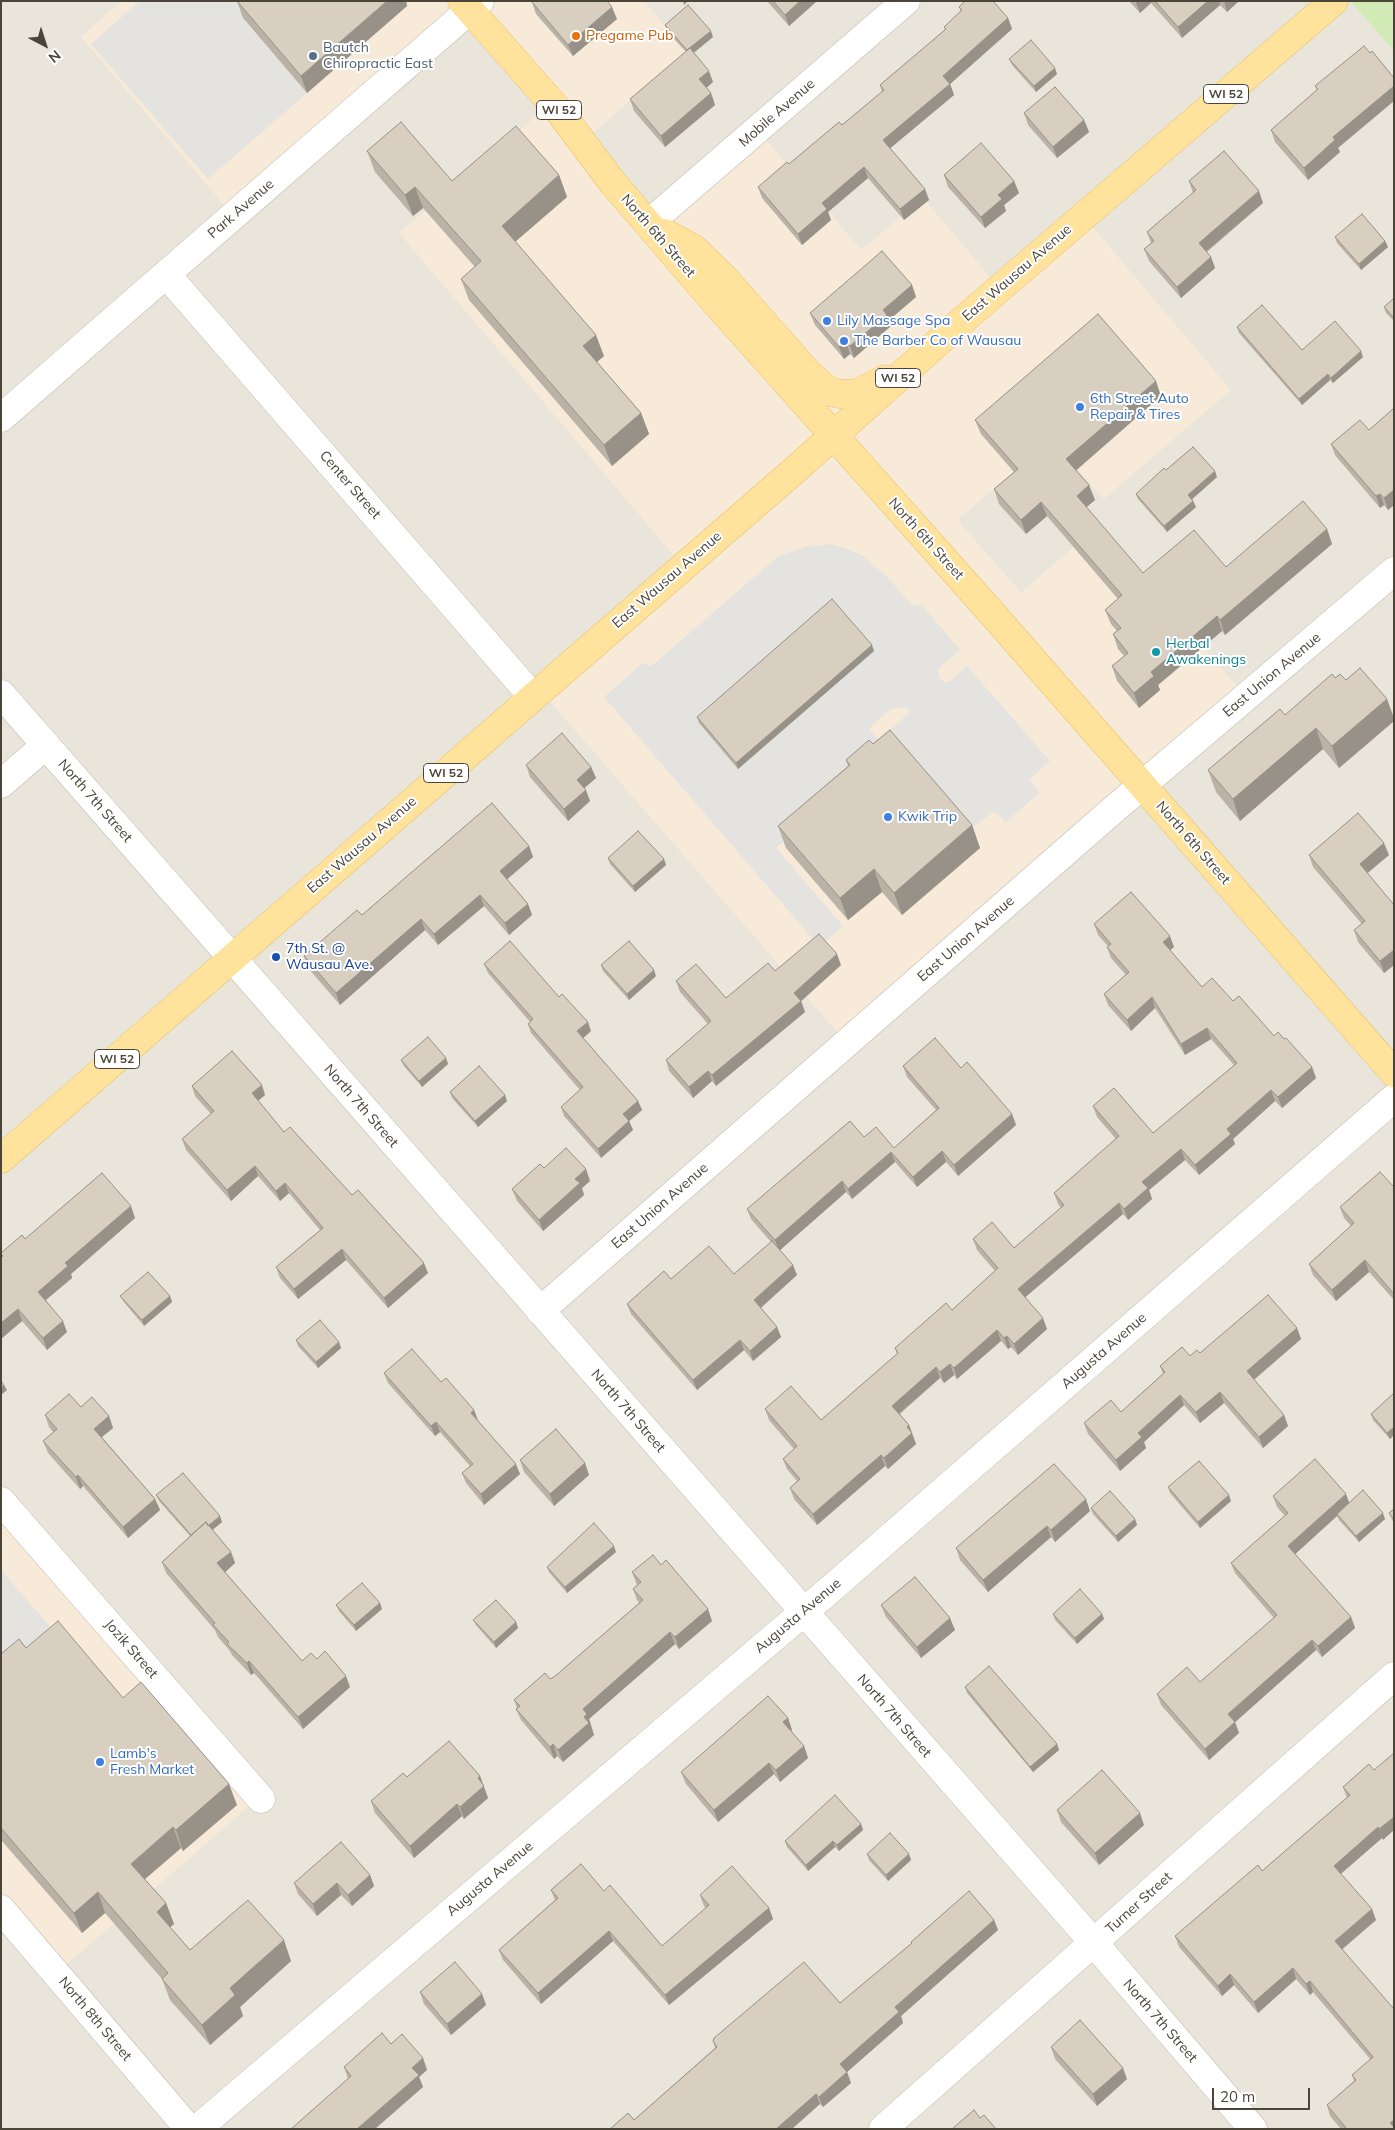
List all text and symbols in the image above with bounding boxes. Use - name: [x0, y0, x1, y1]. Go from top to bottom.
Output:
- north arrow: [20, 20, 70, 70]
- place label: Pregame Pub: [586, 28, 673, 44]
- marker: Pregame Pub: [570, 30, 582, 42]
- place label: Bautch Chiropractic East: [323, 40, 433, 72]
- text: N: [45, 46, 64, 67]
- marker: Bautch Chiropractic East: [307, 50, 319, 62]
- street label: Mobile Avenue: [736, 75, 818, 151]
- road number: WI 52: [1204, 85, 1248, 104]
- road number: WI 52: [536, 100, 582, 120]
- street label: Park Avenue: [205, 176, 277, 242]
- street label: North 6th Street: [617, 191, 699, 281]
- street label: East Wausau Avenue: [959, 221, 1075, 325]
- place label: Lily Massage Spa: [837, 313, 950, 329]
- marker: Lily Massage Spa: [821, 315, 833, 327]
- place label: The Barber Co of Wausau: [854, 333, 1021, 349]
- marker: The Barber Co of Wausau: [838, 335, 850, 347]
- road number: WI 52: [876, 368, 920, 388]
- place label: 6th Street Auto Repair & Tires: [1090, 391, 1189, 424]
- marker: 6th Street Auto Repair & Tires: [1074, 401, 1086, 413]
- street label: Center Street: [316, 447, 384, 523]
- street label: North 6th Street: [885, 495, 967, 583]
- street label: East Wausau Avenue: [609, 528, 725, 632]
- street label: East Union Avenue: [1220, 629, 1324, 721]
- place label: Herbal Awakenings: [1166, 636, 1246, 669]
- marker: Herbal Awakenings: [1150, 646, 1162, 658]
- street label: North 7th Street: [54, 756, 136, 846]
- road number: WI 52: [424, 764, 468, 782]
- street label: East Wausau Avenue: [304, 793, 420, 897]
- street label: North 6th Street: [1152, 798, 1234, 888]
- place label: Kwik Trip: [898, 809, 957, 825]
- marker: Kwik Trip: [882, 811, 894, 823]
- street label: East Union Avenue: [914, 893, 1018, 985]
- place label: 7th St. @ Wausau Ave.: [286, 941, 372, 974]
- marker: 7th St. @ Wausau Ave.: [270, 951, 282, 963]
- road number: WI 52: [94, 1050, 140, 1068]
- street label: North 7th Street: [320, 1061, 402, 1151]
- street label: East Union Avenue: [608, 1160, 712, 1252]
- street label: Augusta Avenue: [1058, 1309, 1150, 1393]
- street label: North 7th Street: [587, 1366, 669, 1456]
- street label: Augusta Avenue: [751, 1575, 845, 1657]
- street label: Jozik Street: [101, 1616, 161, 1682]
- street label: North 7th Street: [853, 1671, 935, 1761]
- place label: Lamb's Fresh Market: [110, 1746, 194, 1778]
- marker: Lamb's Fresh Market: [94, 1756, 106, 1768]
- street label: Augusta Avenue: [443, 1838, 537, 1920]
- street label: Turner Street: [1102, 1869, 1176, 1937]
- street label: North 8th Street: [55, 1974, 135, 2064]
- street label: North 7th Street: [1119, 1976, 1201, 2066]
- scale bar: [1215, 2078, 1312, 2110]
- text: 20 m: [1220, 2087, 1255, 2106]

